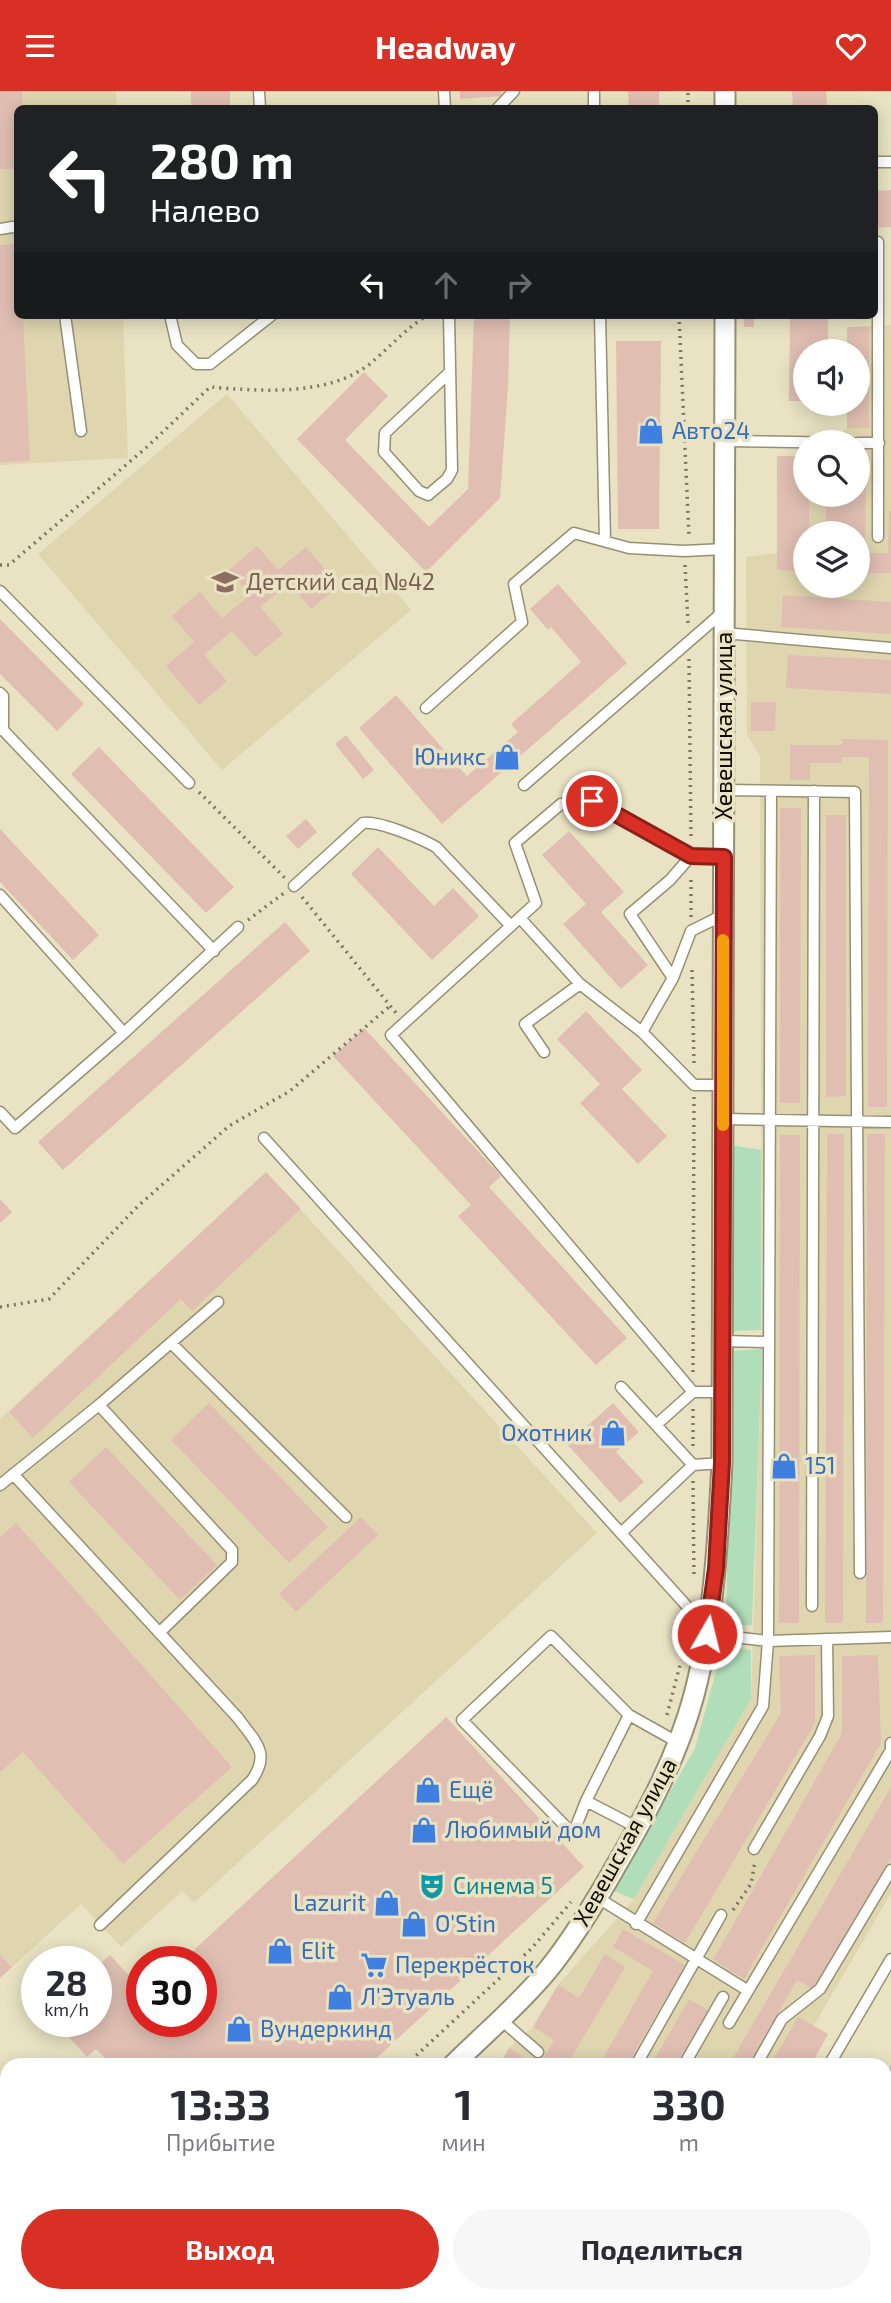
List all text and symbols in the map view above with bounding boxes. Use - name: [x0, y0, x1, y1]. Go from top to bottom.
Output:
- icon: menu: [21, 27, 59, 65]
- text: Headway: [375, 27, 516, 65]
- icon: heart: [832, 27, 870, 65]
- text: 280 m: [150, 130, 294, 189]
- icon: left: [35, 133, 126, 224]
- text: Налево: [150, 190, 260, 228]
- icon: left: [354, 266, 392, 304]
- icon: ahead: [427, 266, 465, 304]
- icon: right: [500, 266, 538, 304]
- map controls: [793, 339, 870, 598]
- button: sound: [793, 339, 870, 416]
- shop icon: Авто24: [636, 416, 666, 446]
- place label: Авто24: [672, 416, 750, 444]
- button: search: [793, 430, 870, 507]
- button: layers: [793, 521, 870, 598]
- school or university icon: Детский сад №42: [210, 567, 240, 597]
- place label: Детский сад №42: [246, 567, 435, 595]
- street label: Хевешская улица: [709, 632, 738, 820]
- place label: Юникс: [414, 742, 486, 770]
- shop icon: Юникс: [492, 742, 522, 772]
- pin: [562, 771, 622, 831]
- icon: arrive: [573, 782, 611, 820]
- place label: Охотник: [501, 1418, 592, 1446]
- shop icon: Охотник: [598, 1418, 628, 1448]
- shop icon: 151: [769, 1451, 799, 1481]
- place label: 151: [805, 1451, 836, 1479]
- position arrow: [670, 1597, 744, 1671]
- street label: Хевешская улица: [566, 1752, 683, 1931]
- shop icon: Ещё: [413, 1775, 443, 1805]
- place label: Ещё: [449, 1775, 493, 1803]
- shop icon: Любимый дом: [409, 1815, 439, 1845]
- place label: Любимый дом: [445, 1815, 601, 1843]
- theatre icon: Синема 5: [417, 1871, 447, 1901]
- place label: Синема 5: [453, 1871, 553, 1899]
- place label: Lazurit: [293, 1888, 366, 1916]
- shop icon: Lazurit: [372, 1888, 402, 1918]
- shop icon: O'Stin: [399, 1909, 429, 1939]
- place label: O'Stin: [435, 1909, 496, 1937]
- shop icon: Elit: [265, 1936, 295, 1966]
- place label: Elit: [301, 1936, 335, 1964]
- speed limit sign: 30: [126, 1946, 217, 2037]
- supermarket icon: Перекрёсток: [359, 1950, 389, 1980]
- place label: Перекрёсток: [395, 1950, 535, 1978]
- text: 28: [45, 1961, 88, 2003]
- shop icon: Л'Этуаль: [325, 1982, 355, 2012]
- place label: Л'Этуаль: [361, 1982, 455, 2011]
- text: km/h: [44, 1998, 89, 2020]
- shop icon: Вундеркинд: [224, 2014, 254, 2044]
- place label: Вундеркинд: [260, 2014, 392, 2043]
- text: 13:33: [171, 2078, 271, 2128]
- text: 1: [454, 2078, 473, 2128]
- text: 330: [652, 2078, 726, 2128]
- text: Прибытие: [166, 2128, 275, 2156]
- text: мин: [442, 2128, 486, 2156]
- text: m: [679, 2128, 699, 2156]
- button: Выход: [21, 2209, 439, 2289]
- button: Поделиться: [453, 2209, 871, 2289]

